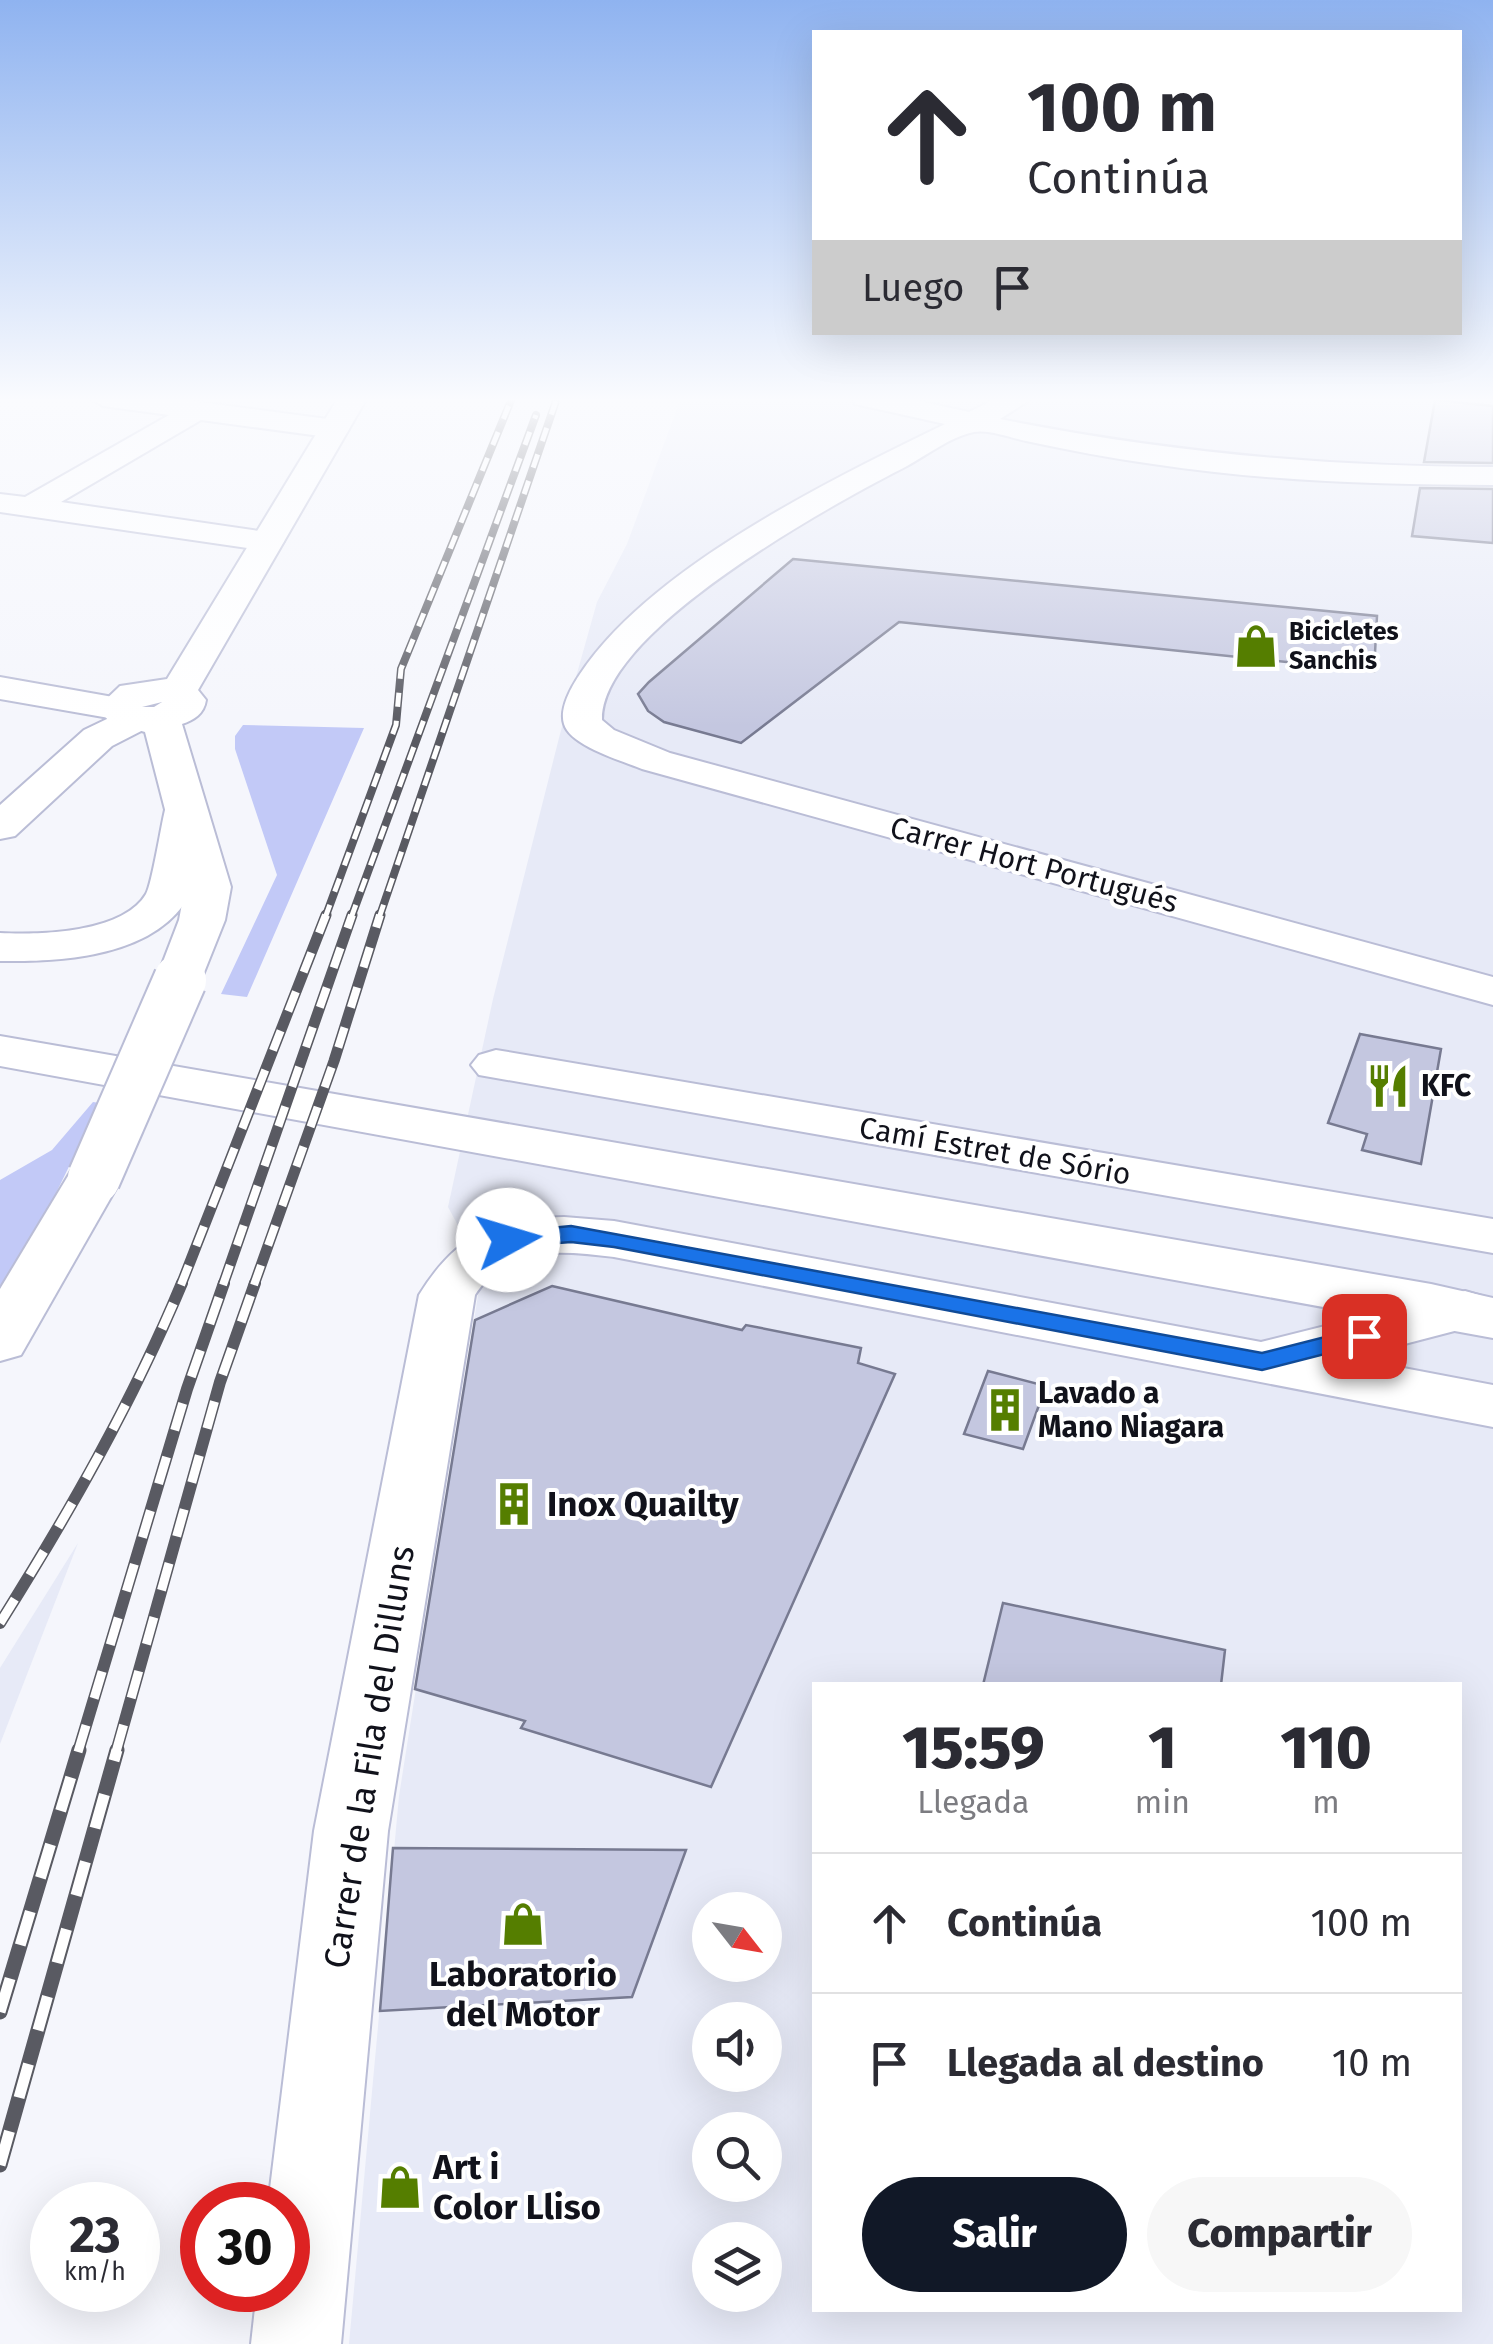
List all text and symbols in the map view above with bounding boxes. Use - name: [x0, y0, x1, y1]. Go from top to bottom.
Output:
- text: 100 m: [1027, 66, 1217, 150]
- icon: ahead: [862, 70, 992, 200]
- text: Continúa: [1027, 151, 1210, 205]
- icon: arrive: [985, 260, 1040, 315]
- text: Luego: [862, 265, 965, 311]
- place label: Bicicletes Sanchis: [1289, 617, 1399, 676]
- shop icon: Bicicletes Sanchis: [1232, 622, 1280, 670]
- street label: Carrer Hort Portugués: [886, 809, 1182, 921]
- restaurant icon: KFC: [1364, 1062, 1412, 1110]
- place label: KFC: [1421, 1068, 1472, 1104]
- street label: Camí Estret de Sório: [856, 1109, 1134, 1193]
- position arrow: [456, 1188, 560, 1292]
- pin: [1322, 1294, 1407, 1379]
- icon: arrive: [1337, 1309, 1392, 1364]
- place label: Lavado a Mano Niagara: [1038, 1375, 1224, 1445]
- building icon: Lavado a Mano Niagara: [981, 1386, 1029, 1434]
- building icon: Inox Quailty: [490, 1480, 538, 1528]
- place label: Inox Quailty: [547, 1483, 740, 1525]
- street label: Carrer de la Fila del Dilluns: [315, 1542, 423, 1972]
- text: 15:59: [902, 1712, 1045, 1784]
- text: 1: [1148, 1712, 1177, 1784]
- text: 110: [1280, 1712, 1372, 1784]
- text: Llegada: [917, 1783, 1030, 1821]
- text: min: [1135, 1783, 1190, 1821]
- text: m: [1312, 1783, 1340, 1821]
- north arrow: [692, 1892, 782, 1982]
- map controls: [692, 1892, 782, 2312]
- icon: ahead: [862, 1896, 917, 1951]
- shop icon: Laboratorio del Motor: [499, 1900, 547, 1948]
- text: Continúa: [947, 1900, 1102, 1946]
- text: 100 m: [1311, 1900, 1412, 1946]
- place label: Laboratorio del Motor: [429, 1953, 617, 2035]
- button: sound: [692, 2002, 782, 2092]
- icon: arrive: [862, 2036, 917, 2091]
- text: Llegada al destino: [947, 2040, 1264, 2086]
- text: 10 m: [1332, 2040, 1412, 2086]
- button: search: [692, 2112, 782, 2202]
- place label: Art i Color Lliso: [432, 2146, 601, 2228]
- shop icon: Art i Color Lliso: [376, 2163, 424, 2211]
- button: Salir: [862, 2177, 1127, 2292]
- button: Compartir: [1147, 2177, 1412, 2292]
- speed limit sign: 30: [180, 2182, 310, 2312]
- text: 23: [69, 2205, 121, 2265]
- button: layers: [692, 2222, 782, 2312]
- text: km/h: [64, 2257, 126, 2287]

